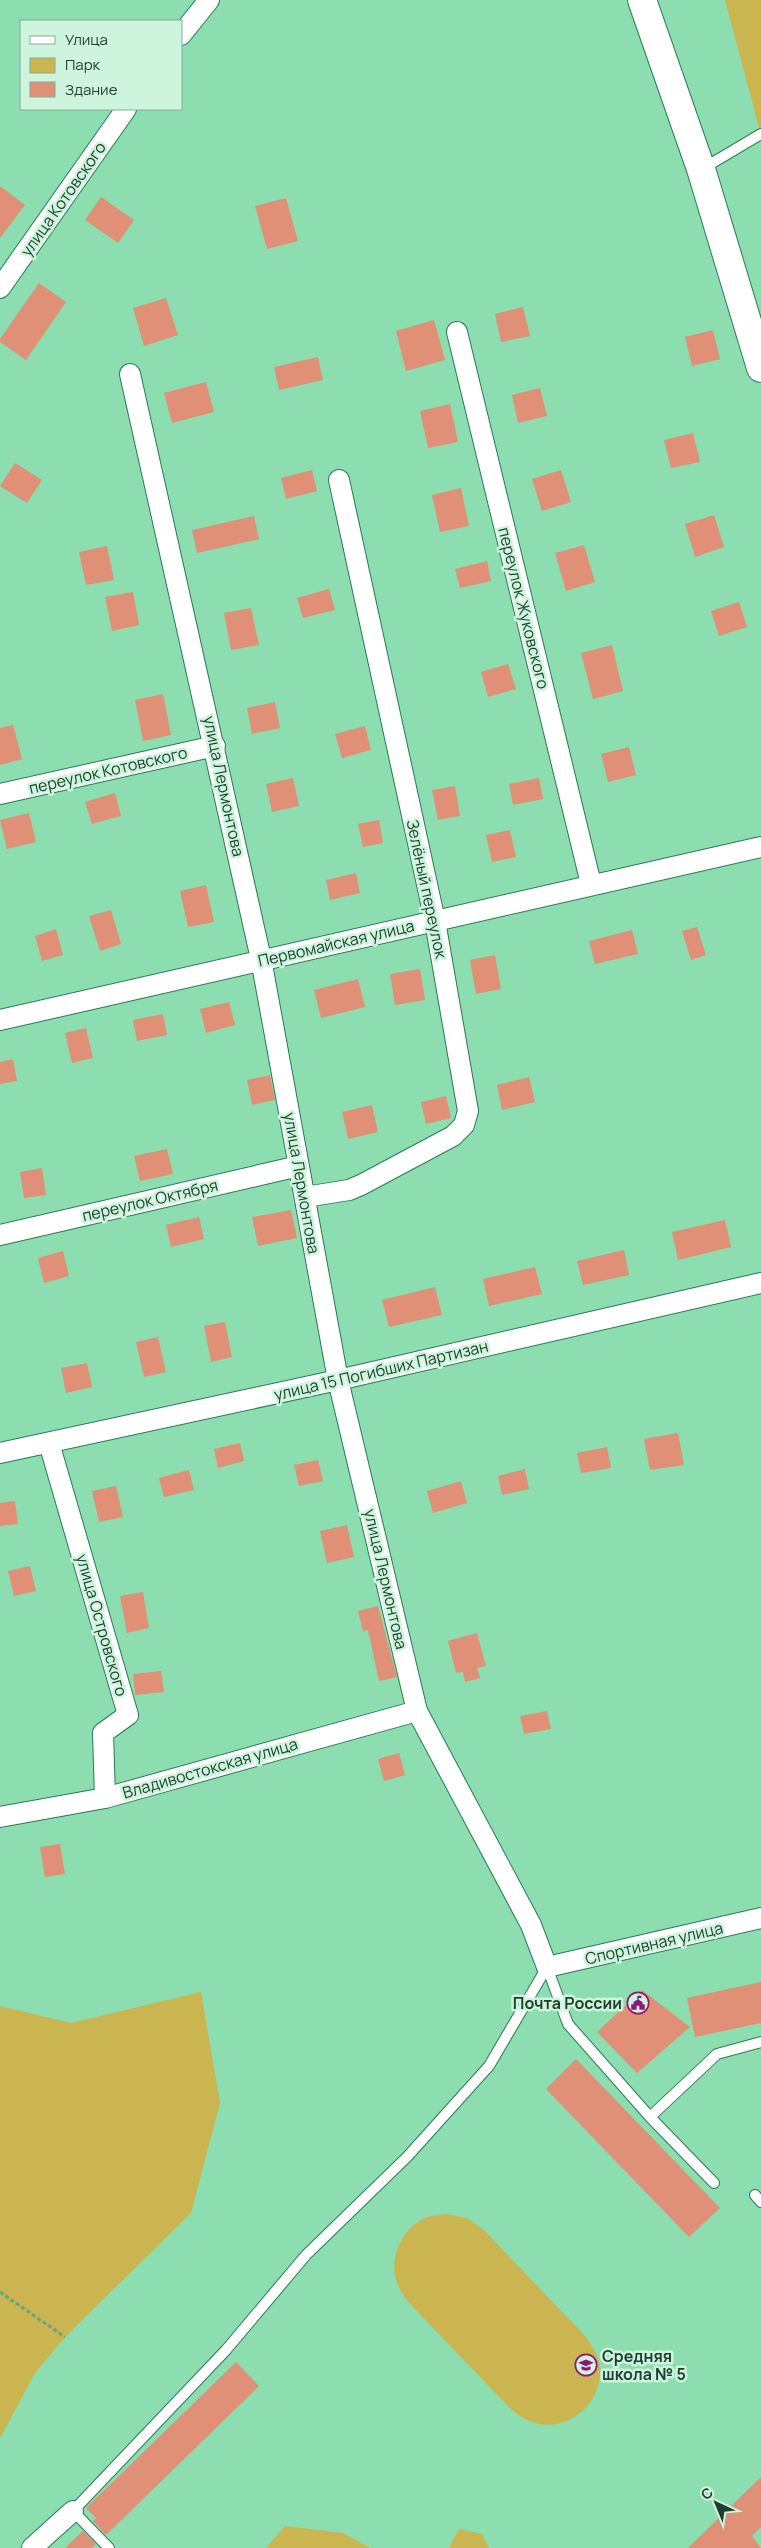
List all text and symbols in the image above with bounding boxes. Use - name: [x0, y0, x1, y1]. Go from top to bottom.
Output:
- legend: [20, 20, 182, 110]
- text: Улица: [65, 29, 108, 50]
- text: Парк: [65, 54, 101, 75]
- text: Здание: [65, 79, 118, 100]
- street label: улица Котовского: [15, 137, 111, 261]
- street label: переулок Жуковского: [493, 525, 555, 691]
- street label: улица Лермонтова: [198, 714, 250, 858]
- street label: переулок Котовского: [27, 741, 189, 799]
- street label: Зелёный переулок: [401, 817, 453, 962]
- street label: Первомайская улица: [256, 914, 416, 972]
- street label: улица Лермонтова: [279, 1111, 325, 1255]
- street label: переулок Октября: [80, 1174, 220, 1226]
- street label: улица 15 Погибших Партизан: [272, 1335, 490, 1405]
- street label: улица Лермонтова: [359, 1507, 413, 1651]
- street label: улица Островского: [71, 1551, 133, 1699]
- street label: Владивостокская улица: [120, 1732, 300, 1804]
- street label: Спортивная улица: [583, 1916, 725, 1970]
- public building icon: Почта России: [626, 1991, 650, 2015]
- place label: Почта России: [513, 1992, 622, 2014]
- place label: Средняя школа № 5: [602, 2345, 686, 2385]
- school or university icon: Средняя школа № 5: [574, 2353, 598, 2377]
- north arrow: [691, 2478, 741, 2528]
- text: С: [696, 2483, 717, 2504]

